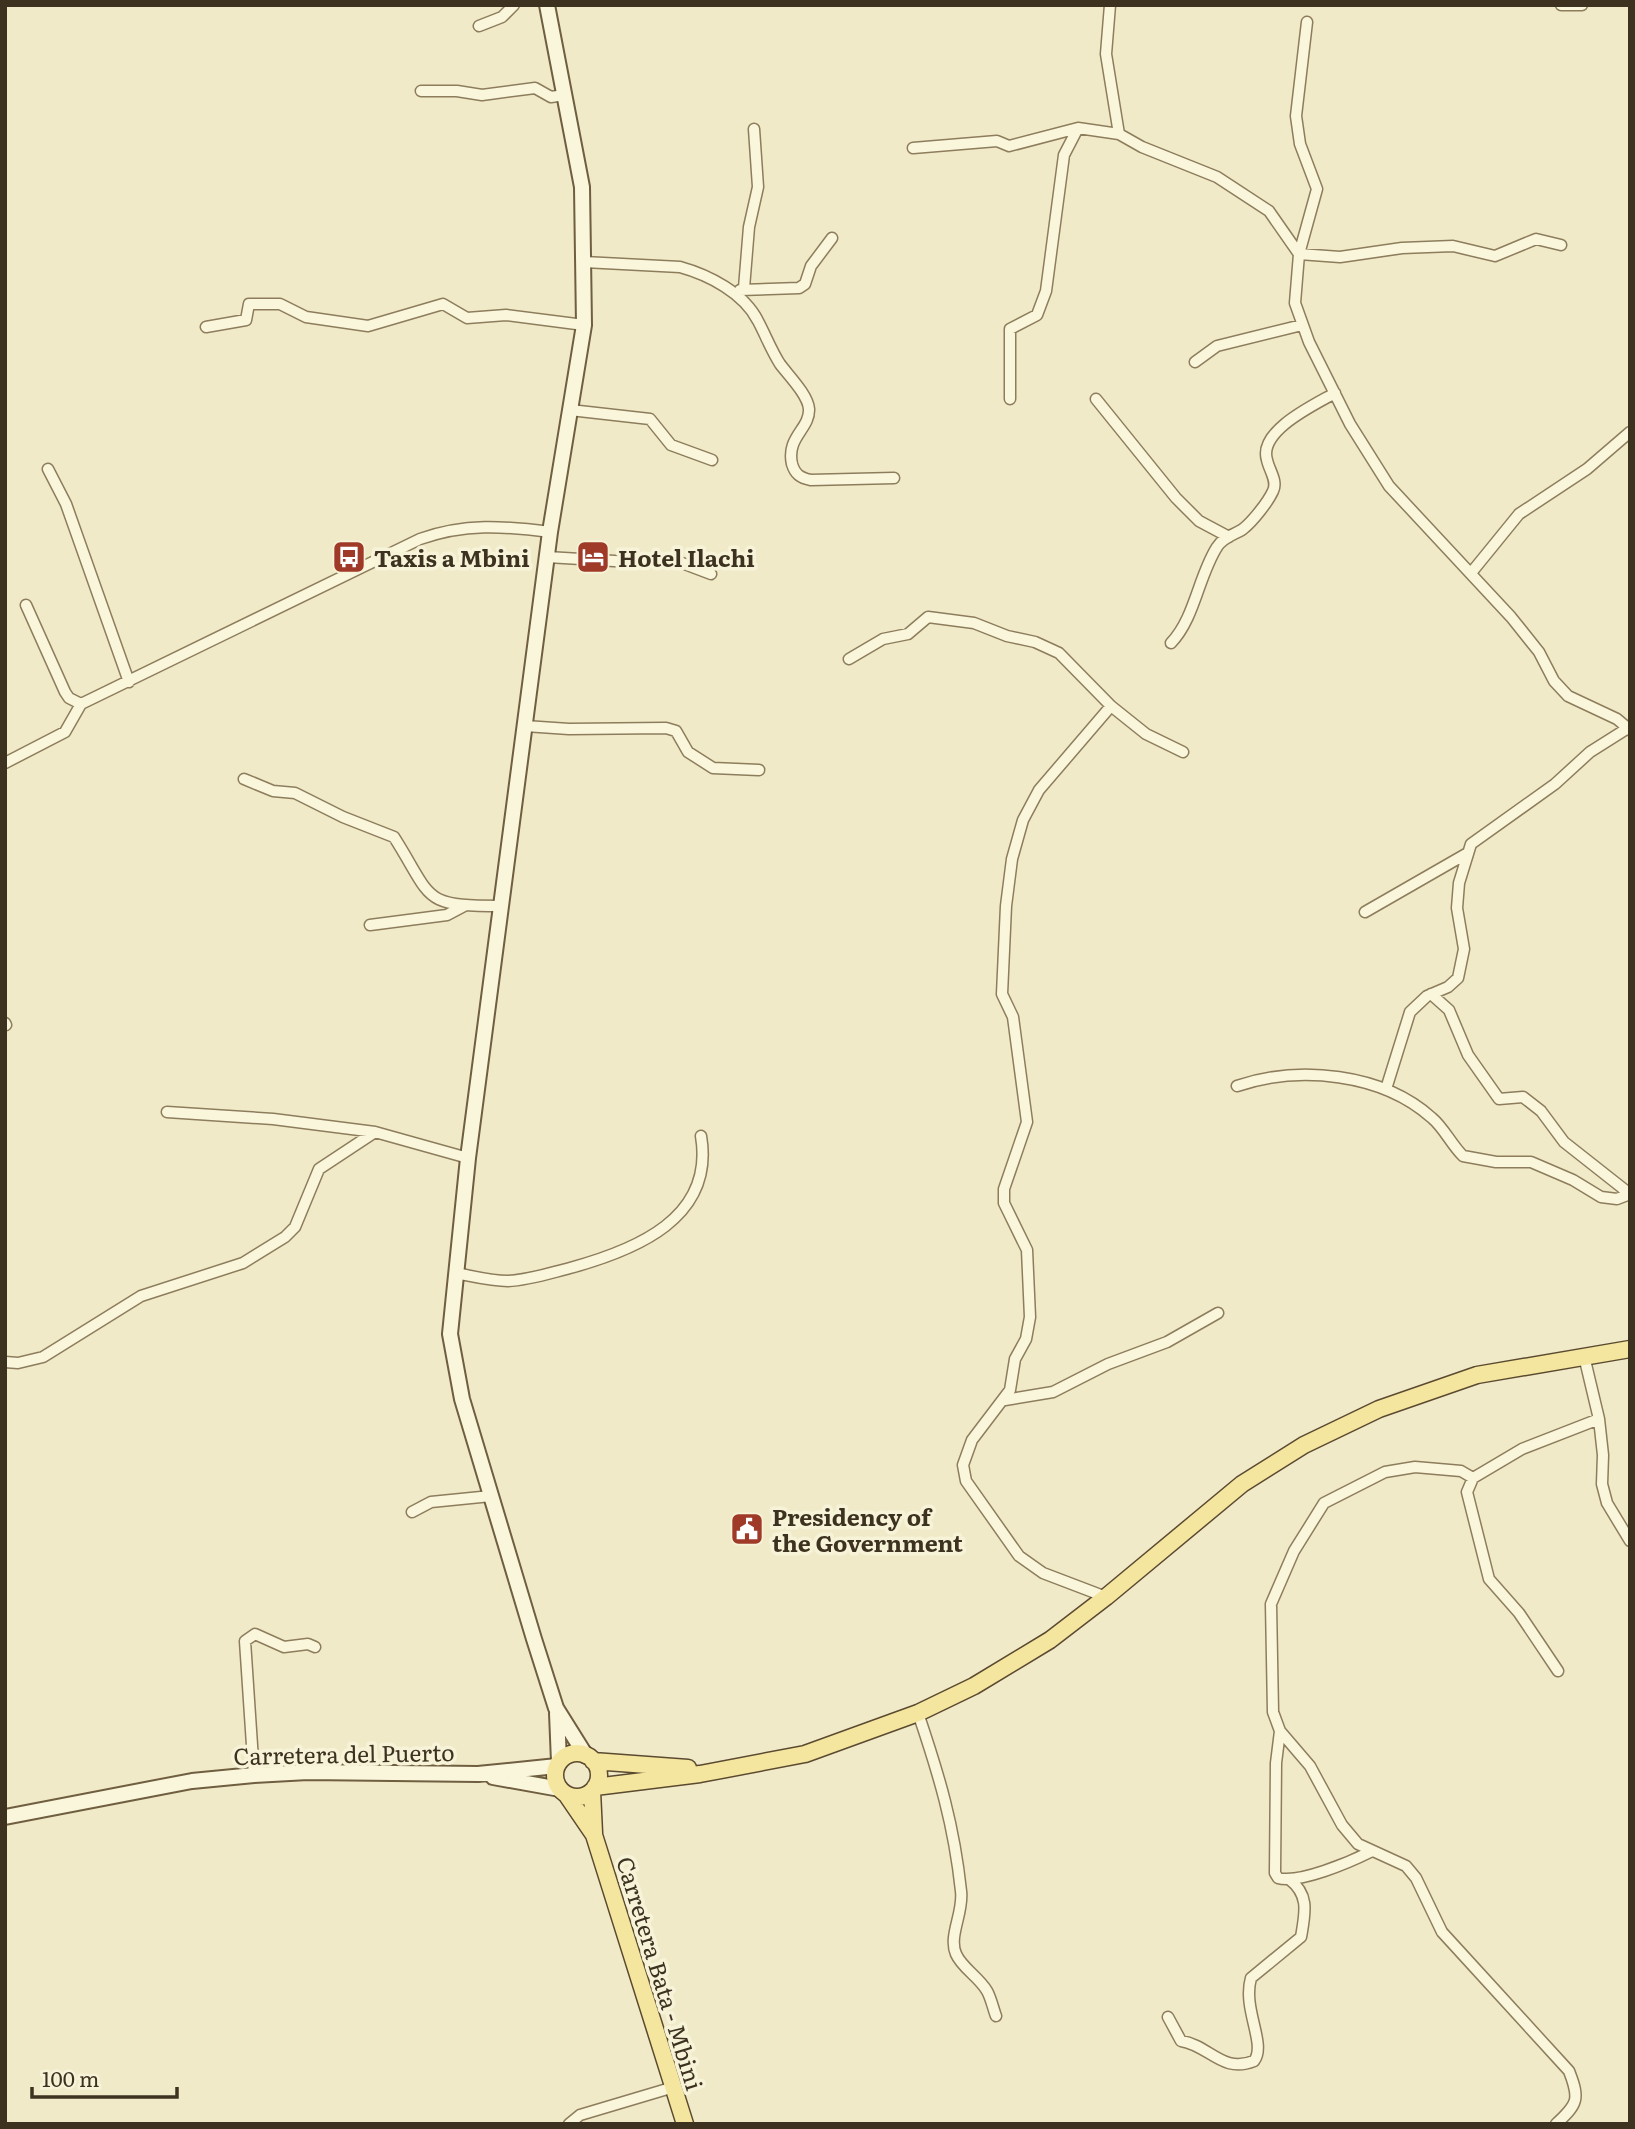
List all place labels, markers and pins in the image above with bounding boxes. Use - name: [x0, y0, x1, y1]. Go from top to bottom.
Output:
- bus stop icon: Taxis a Mbini: [330, 538, 368, 576]
- hotel icon: Hotel Ilachi: [574, 538, 612, 576]
- place label: Taxis a Mbini: [374, 540, 530, 574]
- place label: Hotel Ilachi: [618, 540, 755, 574]
- place label: Presidency of the Government: [772, 1499, 963, 1559]
- public building icon: Presidency of the Government: [728, 1510, 766, 1548]

